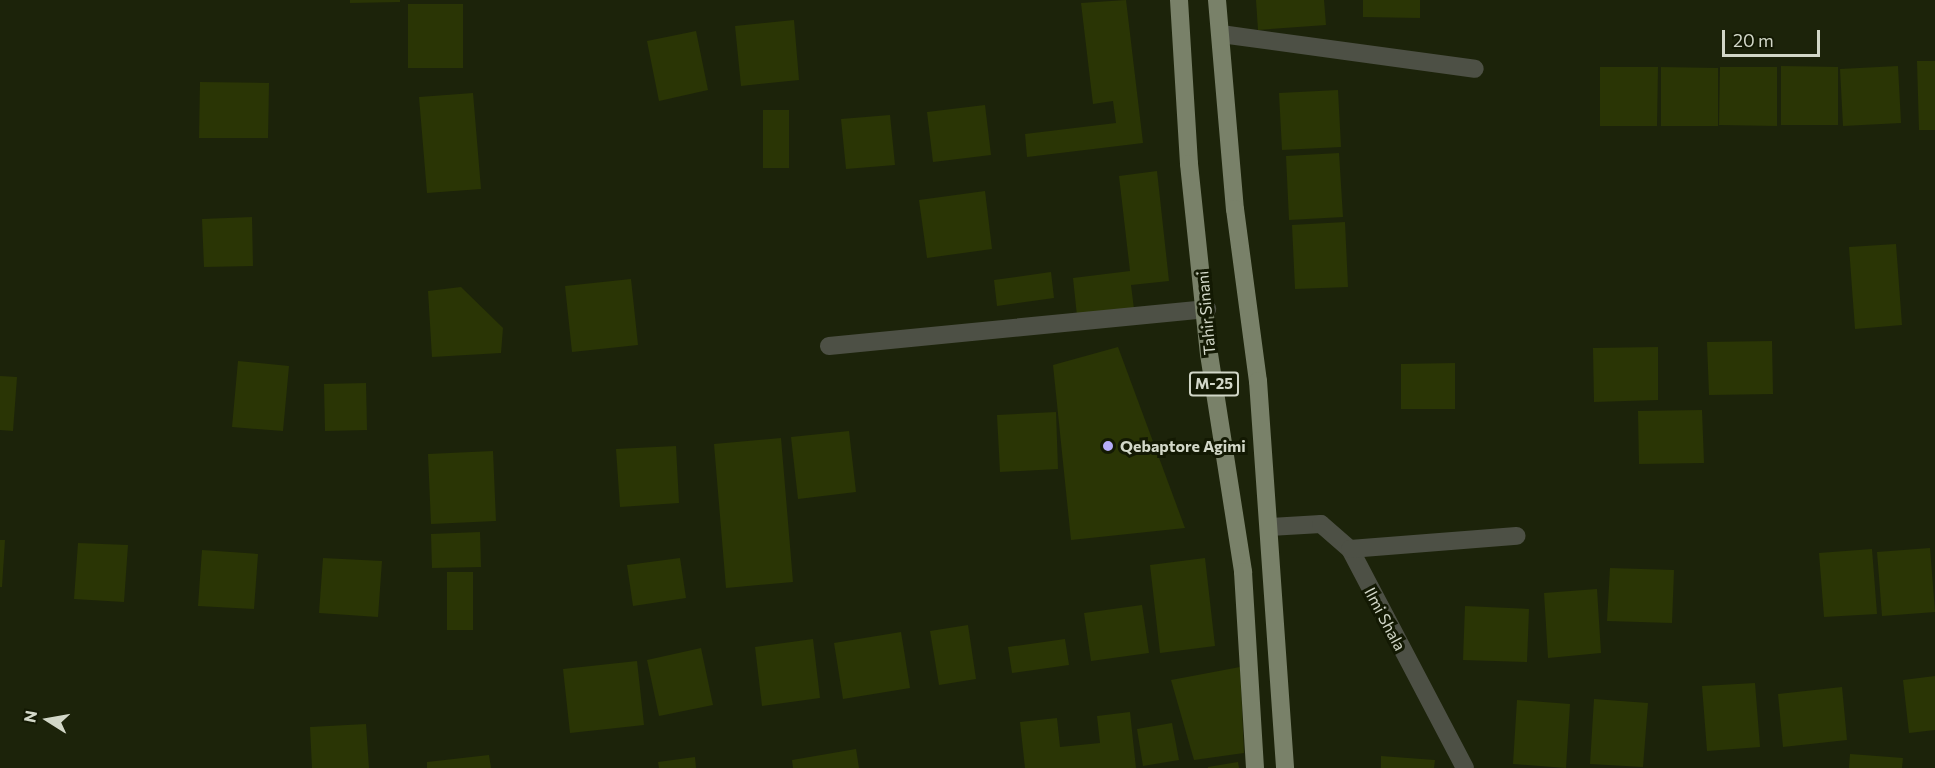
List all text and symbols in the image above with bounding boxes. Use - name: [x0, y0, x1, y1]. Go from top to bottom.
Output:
- scale bar: [1725, 18, 1822, 56]
- text: 20 m: [1733, 29, 1774, 51]
- street label: Tahir Sinani: [1193, 270, 1219, 356]
- road number: M-25: [1188, 372, 1240, 396]
- place label: Qebaptore Agimi: [1120, 436, 1246, 456]
- marker: Qebaptore Agimi: [1101, 439, 1115, 453]
- street label: Ilmi Shala: [1360, 584, 1410, 654]
- north arrow: [18, 690, 78, 750]
- text: N: [19, 709, 40, 724]

